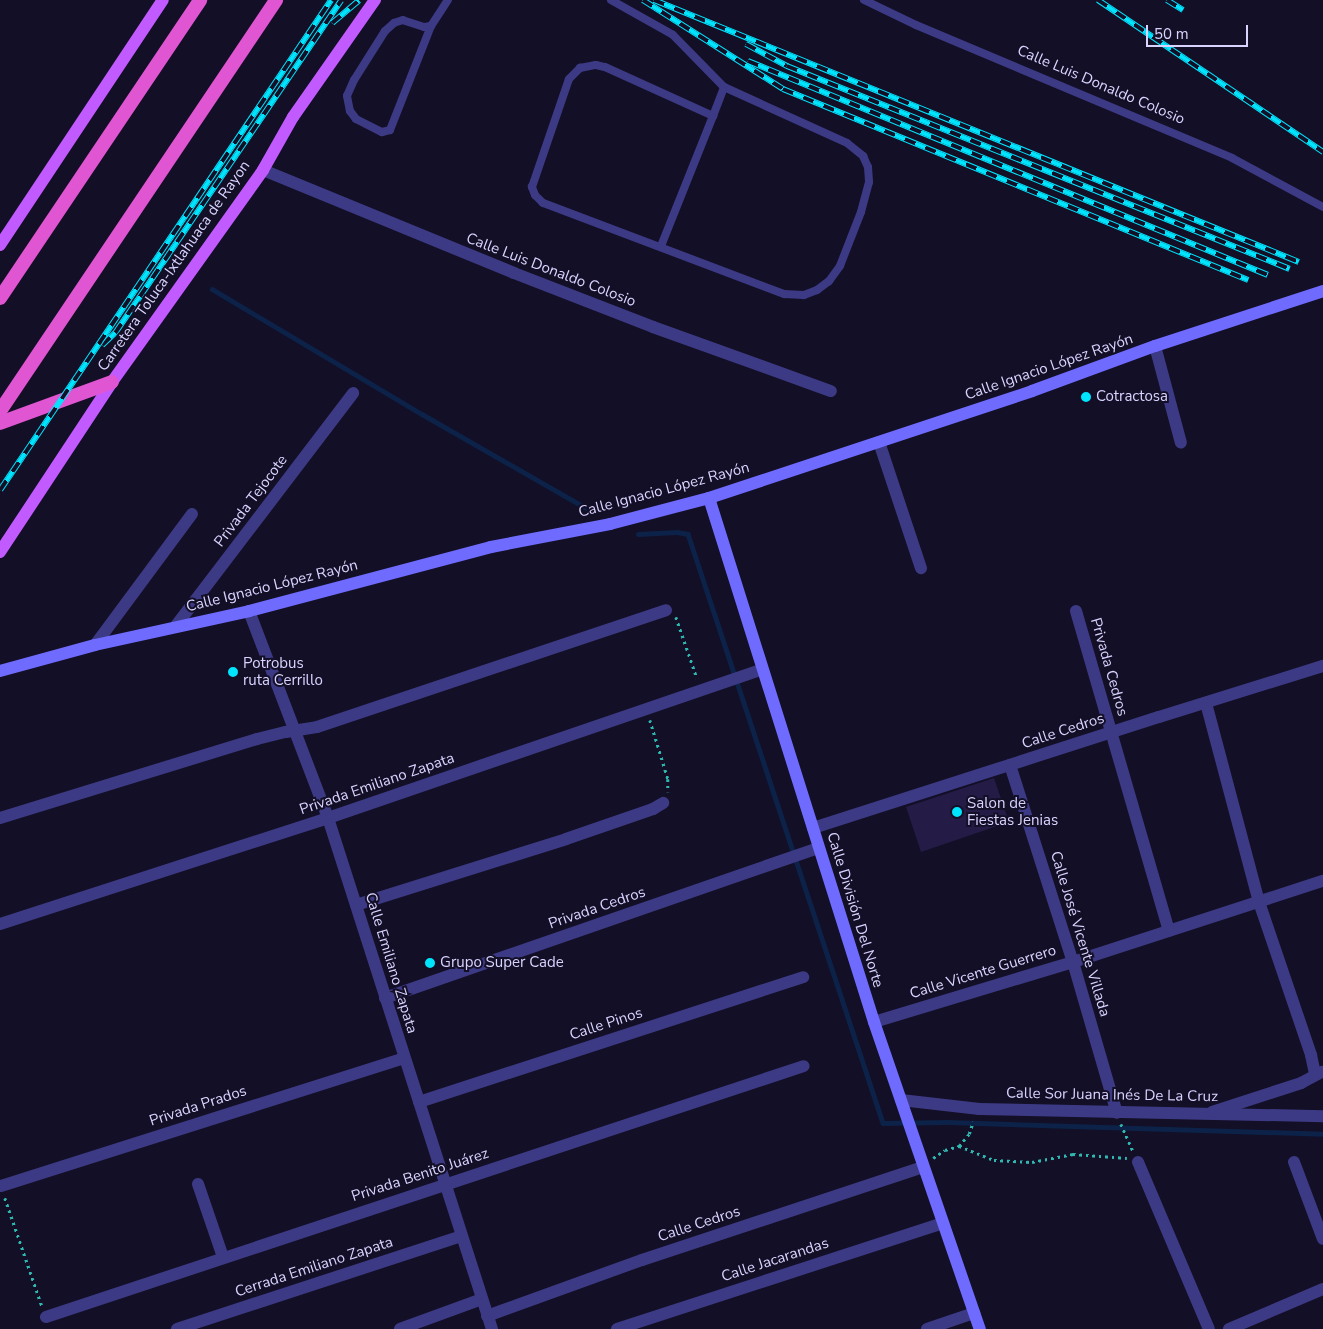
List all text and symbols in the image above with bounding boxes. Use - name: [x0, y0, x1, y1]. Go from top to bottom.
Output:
- scale bar: [1148, 15, 1250, 47]
- text: 50 m: [1154, 24, 1189, 44]
- street label: Calle Luis Donaldo Colosio: [1015, 41, 1187, 129]
- street label: Carretera Toluca-Ixtlahuaca de Rayon: [94, 157, 254, 375]
- street label: Calle Luis Donaldo Colosio: [464, 229, 638, 311]
- street label: Calle Ignacio López Rayón: [963, 330, 1135, 404]
- place label: Cotractosa: [1096, 388, 1168, 406]
- marker: Cotractosa: [1080, 391, 1092, 403]
- street label: Privada Tejocote: [211, 452, 291, 550]
- street label: Calle Ignacio López Rayón: [576, 458, 752, 522]
- street label: Calle Ignacio López Rayón: [184, 556, 360, 616]
- street label: Privada Cedros: [1086, 616, 1132, 718]
- place label: Potrobus ruta Cerrillo: [243, 654, 323, 689]
- marker: Potrobus ruta Cerrillo: [227, 666, 239, 678]
- street label: Calle Cedros: [1020, 709, 1106, 753]
- street label: Privada Emiliano Zapata: [297, 749, 457, 819]
- place label: Salon de Fiestas Jenias: [967, 794, 1058, 829]
- marker: Salon de Fiestas Jenias: [951, 806, 963, 818]
- street label: Calle División Del Norte: [823, 830, 887, 990]
- street label: Calle José Vicente Villada: [1046, 849, 1114, 1019]
- street label: Privada Cedros: [546, 883, 648, 933]
- street label: Calle Emiliano Zapata: [361, 890, 421, 1036]
- street label: Calle Vicente Guerrero: [908, 941, 1058, 1003]
- place label: Grupo Super Cade: [440, 954, 564, 972]
- marker: Grupo Super Cade: [424, 957, 436, 969]
- street label: Calle Pinos: [567, 1004, 645, 1044]
- street label: Privada Prados: [147, 1082, 249, 1130]
- street label: Calle Sor Juana Inés De La Cruz: [1006, 1084, 1218, 1106]
- street label: Privada Benito Juárez: [349, 1144, 491, 1206]
- street label: Calle Cedros: [656, 1202, 742, 1246]
- street label: Cerrada Emiliano Zapata: [233, 1233, 395, 1301]
- street label: Calle Jacarandas: [719, 1234, 831, 1286]

